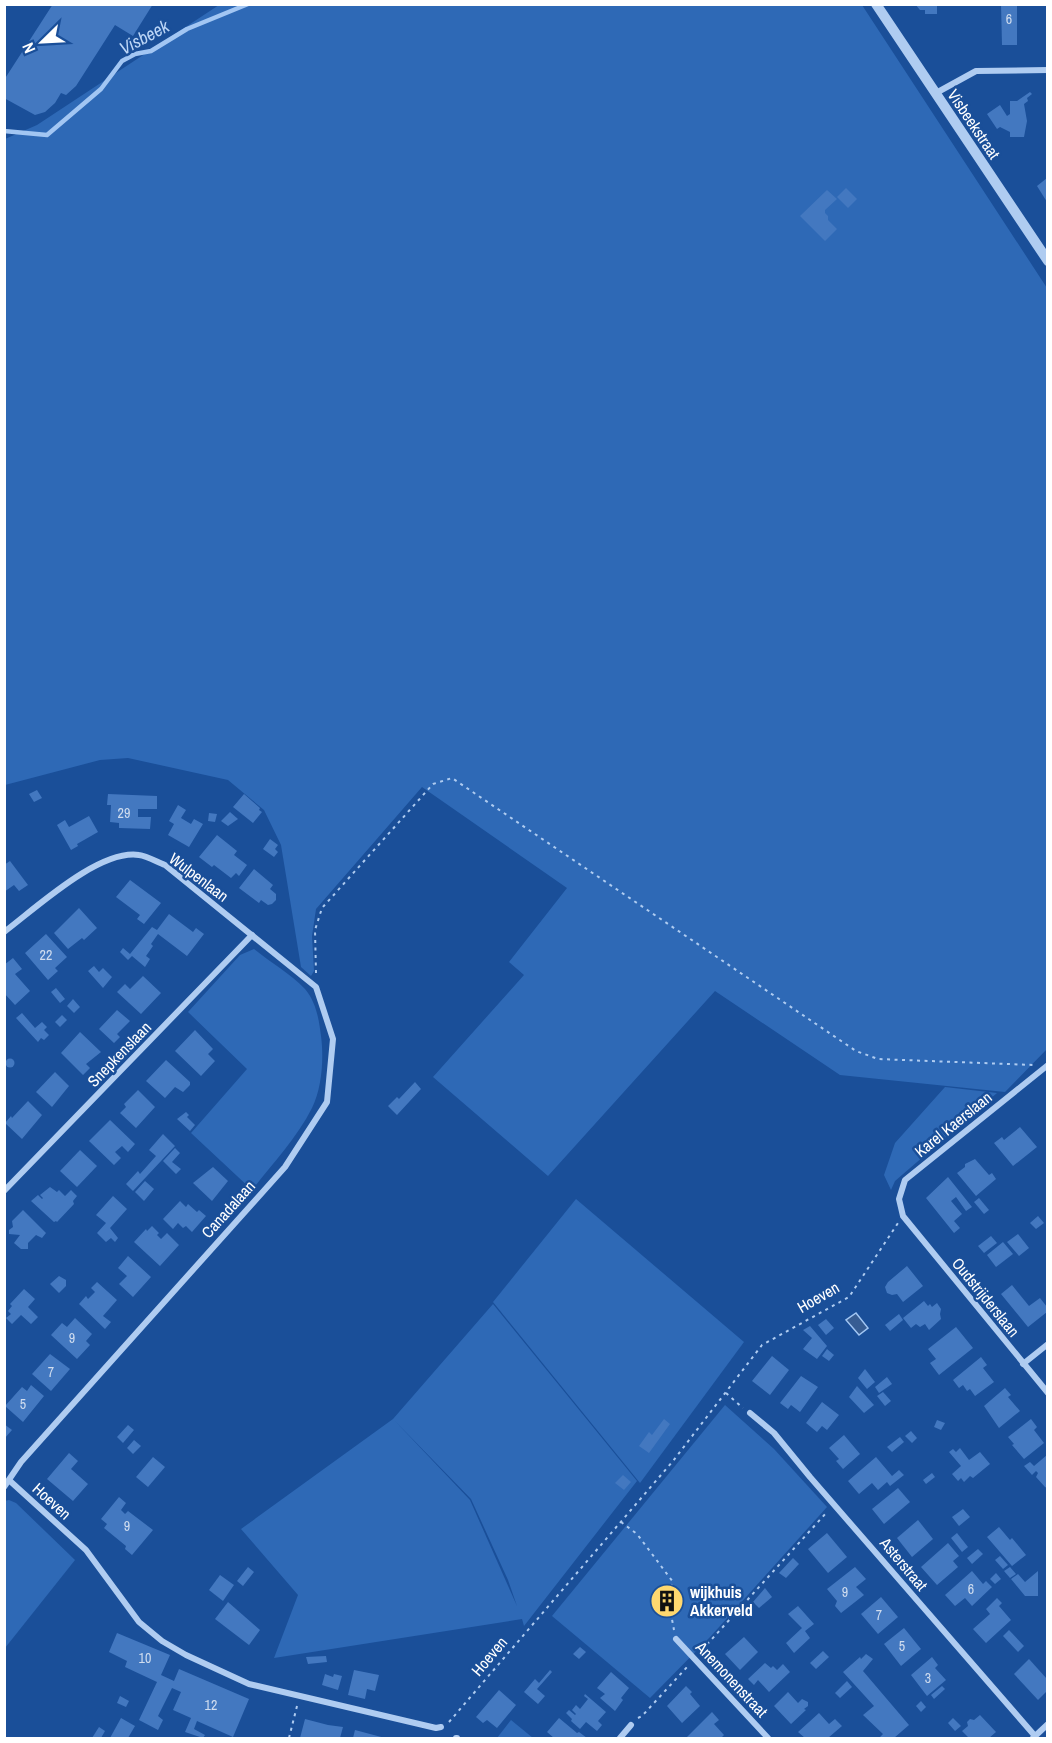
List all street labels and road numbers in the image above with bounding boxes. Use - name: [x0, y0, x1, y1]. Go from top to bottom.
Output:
- street label: Visbeekstraat: [943, 85, 1006, 164]
- street label: Wulpenlaan: [165, 847, 233, 907]
- street label: Snepkenslaan: [82, 1016, 156, 1092]
- street label: Karel Kaerslaan: [910, 1086, 996, 1162]
- street label: Canadalaan: [196, 1175, 260, 1243]
- street label: Oudstrijderslaan: [947, 1253, 1025, 1341]
- street label: Hoeven: [793, 1276, 843, 1318]
- street label: Hoeven: [28, 1478, 76, 1524]
- street label: Asterstraat: [875, 1532, 933, 1596]
- street label: Hoeven: [466, 1632, 512, 1680]
- street label: Anemonenstraat: [690, 1636, 773, 1722]

